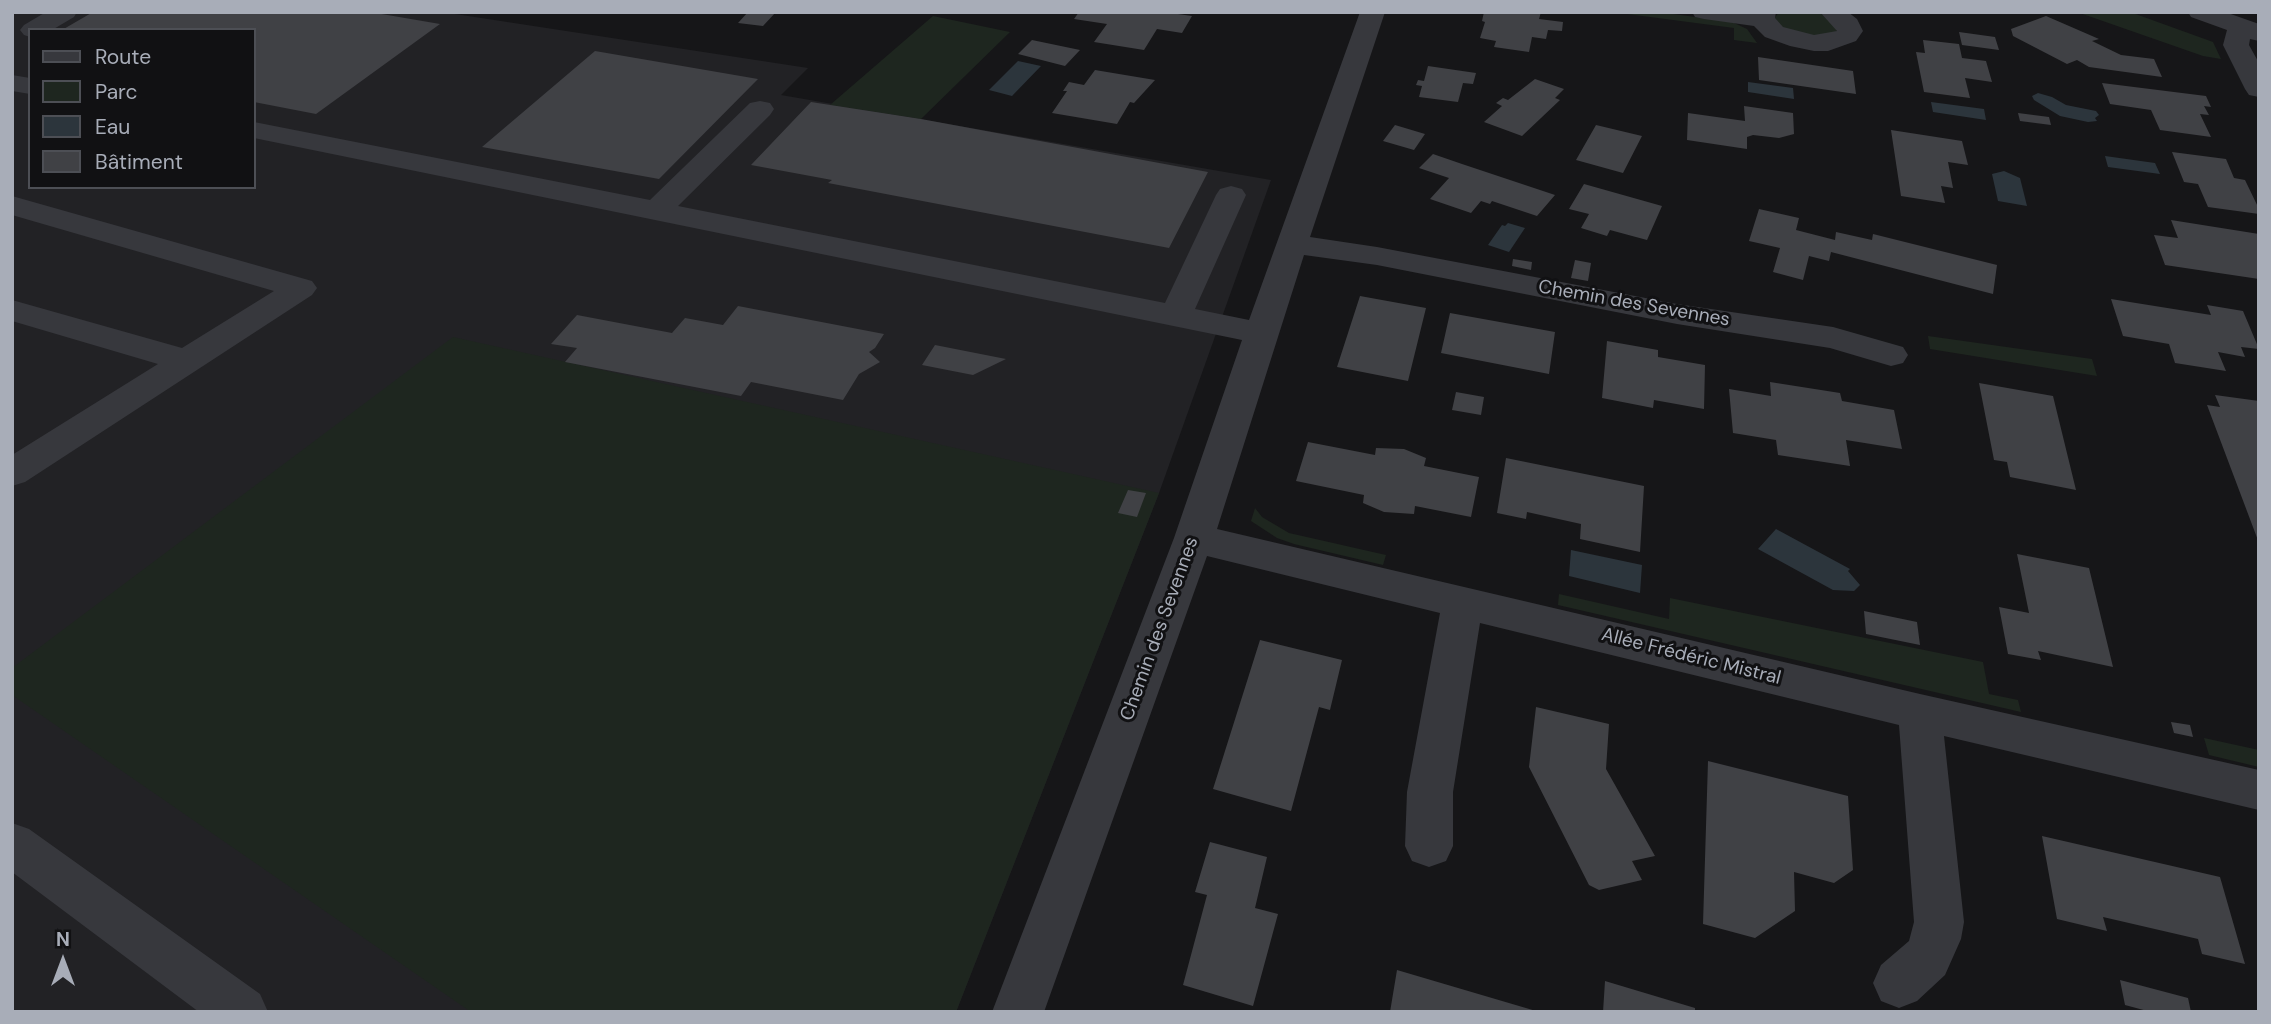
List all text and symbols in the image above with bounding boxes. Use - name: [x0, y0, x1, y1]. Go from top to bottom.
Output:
- legend: [28, 28, 256, 189]
- text: Route: [95, 43, 151, 71]
- text: Parc: [95, 78, 138, 106]
- text: Eau: [95, 113, 130, 141]
- text: Bâtiment: [95, 148, 183, 176]
- street label: Chemin des Sevennes: [1536, 276, 1732, 332]
- street label: Chemin des Sevennes: [1116, 534, 1204, 724]
- street label: Allée Frédéric Mistral: [1599, 624, 1783, 690]
- north arrow: [28, 926, 98, 996]
- text: N: [56, 927, 70, 952]

